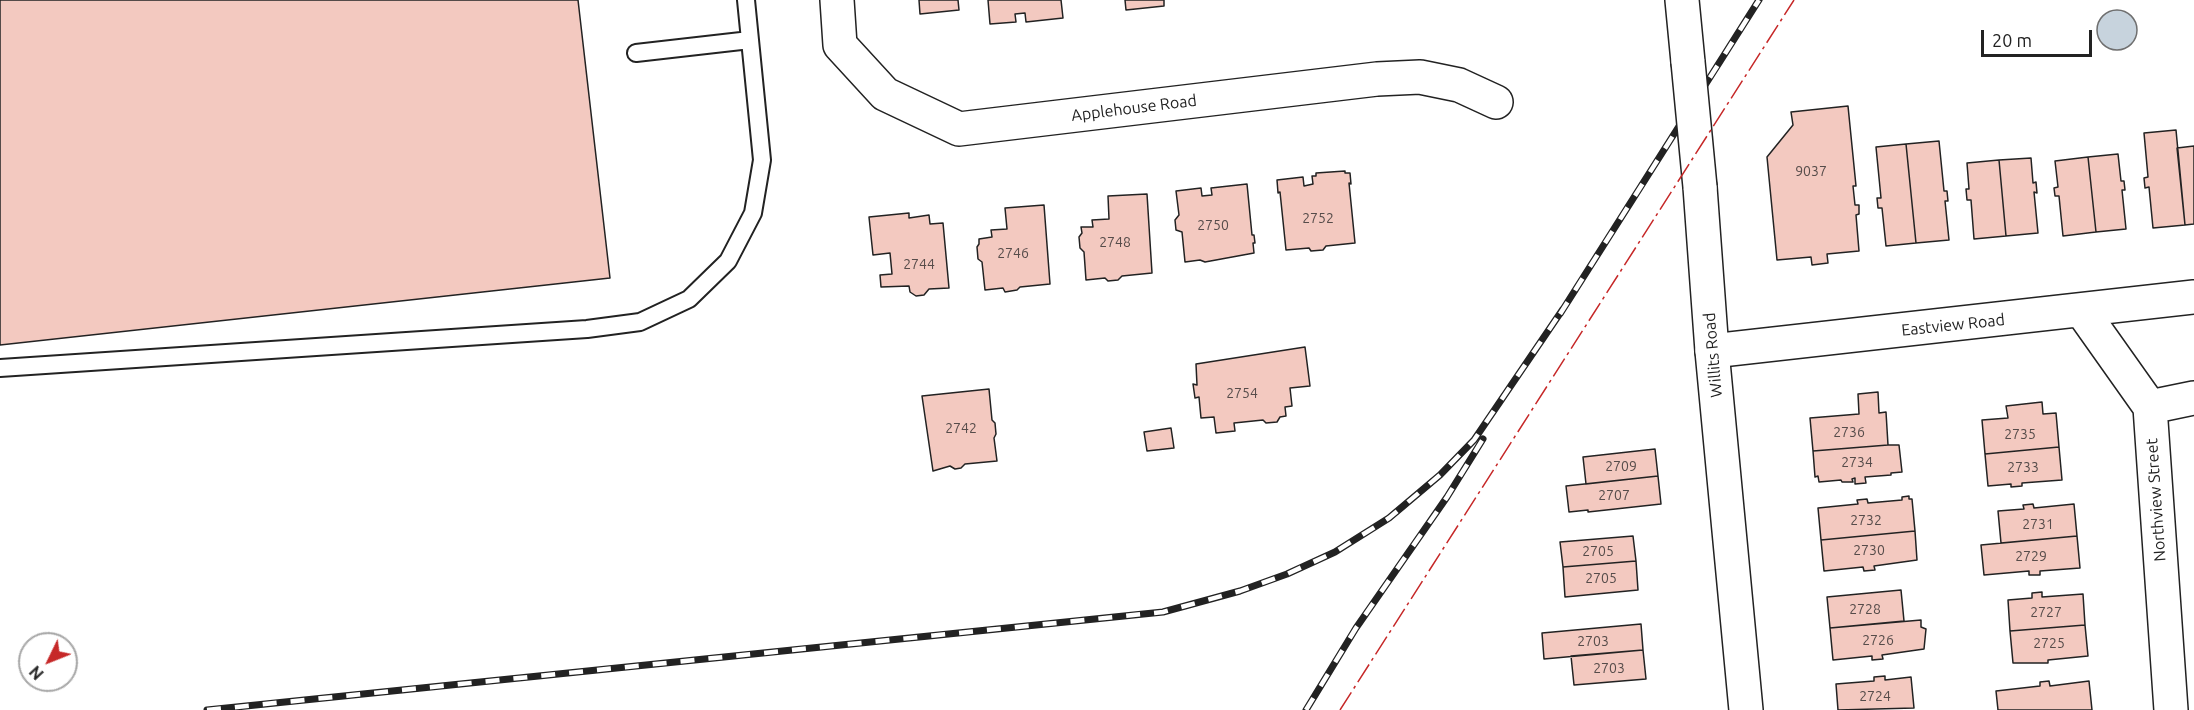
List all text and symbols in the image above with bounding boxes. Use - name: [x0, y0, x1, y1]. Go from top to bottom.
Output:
- scale bar: [1984, 18, 2095, 56]
- text: 20 m: [1992, 30, 2032, 50]
- street label: Applehouse Road: [1070, 91, 1198, 125]
- house number: 9037: [1795, 163, 1827, 179]
- house number: 2752: [1302, 210, 1334, 226]
- house number: 2750: [1197, 217, 1229, 233]
- house number: 2748: [1099, 234, 1131, 250]
- house number: 2746: [997, 245, 1029, 261]
- house number: 2744: [903, 256, 935, 272]
- street label: Eastview Road: [1900, 310, 2006, 340]
- street label: Willits Road: [1700, 312, 1726, 398]
- house number: 2754: [1226, 385, 1258, 401]
- house number: 2742: [945, 420, 977, 436]
- house number: 2736: [1833, 424, 1865, 440]
- house number: 2735: [2004, 426, 2036, 442]
- street label: Northview Street: [2142, 438, 2170, 562]
- house number: 2734: [1841, 454, 1873, 470]
- house number: 2709: [1605, 458, 1637, 474]
- house number: 2733: [2007, 459, 2039, 475]
- house number: 2707: [1598, 487, 1630, 503]
- house number: 2732: [1850, 512, 1882, 528]
- house number: 2731: [2022, 516, 2054, 532]
- house number: 2730: [1853, 542, 1885, 558]
- house number: 2705: [1582, 543, 1614, 559]
- house number: 2729: [2015, 548, 2047, 564]
- house number: 2705: [1585, 570, 1617, 586]
- house number: 2728: [1849, 601, 1881, 617]
- house number: 2727: [2030, 604, 2062, 620]
- north arrow: [18, 632, 78, 692]
- house number: 2726: [1862, 632, 1894, 648]
- house number: 2703: [1577, 633, 1609, 649]
- house number: 2725: [2033, 635, 2065, 651]
- house number: 2703: [1593, 660, 1625, 676]
- text: N: [26, 662, 47, 683]
- house number: 2724: [1859, 688, 1891, 704]

